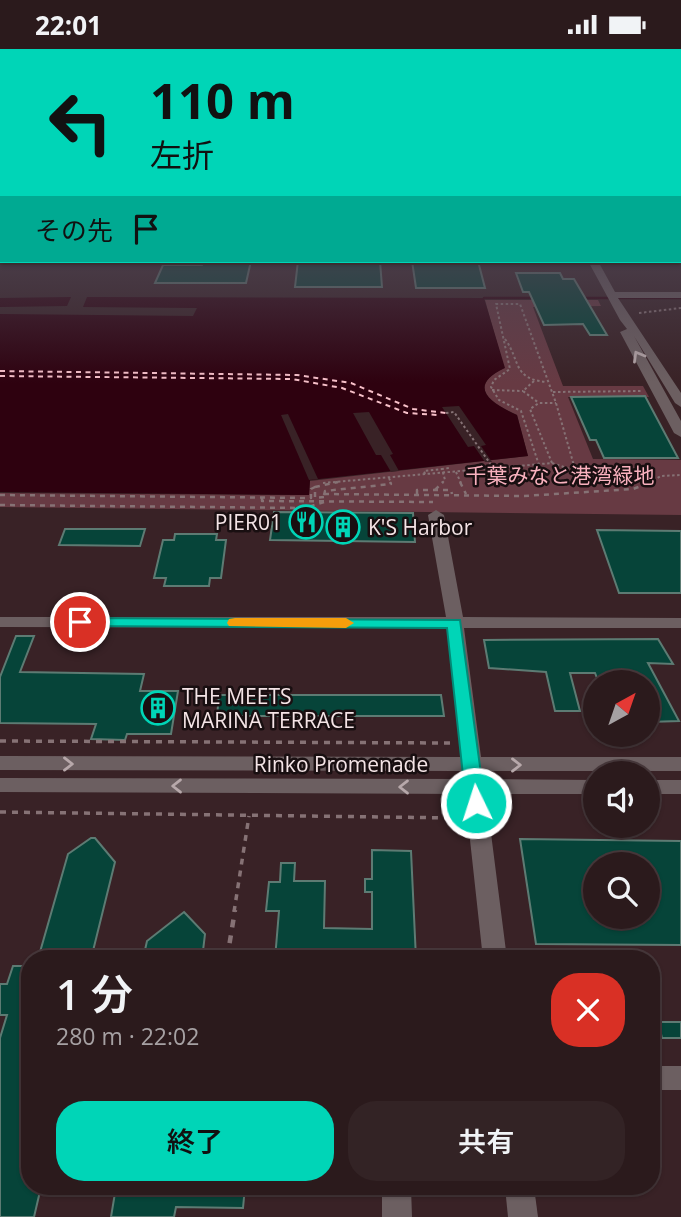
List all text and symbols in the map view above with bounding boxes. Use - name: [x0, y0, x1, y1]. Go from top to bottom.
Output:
- text: 22:01: [35, 7, 102, 43]
- text: 110 m: [150, 67, 295, 133]
- icon: left: [35, 77, 126, 168]
- text: 左折: [150, 133, 214, 176]
- icon: arrive: [127, 210, 165, 248]
- text: その先: [35, 212, 113, 248]
- one-way arrow: [633, 351, 646, 363]
- park label: 千葉みなと港湾緑地: [466, 461, 655, 489]
- restaurant icon: PIER01: [287, 503, 325, 541]
- place label: PIER01: [215, 508, 282, 536]
- building icon: K'S Harbor: [324, 508, 362, 546]
- place label: K'S Harbor: [368, 513, 473, 541]
- pin: [50, 592, 110, 652]
- icon: arrive: [61, 603, 99, 641]
- north arrow: [583, 670, 660, 747]
- map controls: [583, 670, 660, 929]
- place label: THE MEETS MARINA TERRACE: [182, 682, 355, 734]
- building icon: THE MEETS MARINA TERRACE: [139, 689, 177, 727]
- street label: Rinko Promenade: [254, 750, 428, 778]
- one-way arrow: [63, 756, 74, 772]
- one-way arrow: [511, 757, 522, 773]
- button: sound: [583, 761, 660, 838]
- position arrow: [439, 766, 513, 840]
- one-way arrow: [171, 778, 182, 794]
- one-way arrow: [399, 779, 409, 795]
- button: search: [583, 852, 660, 929]
- text: 1 分: [56, 965, 133, 1022]
- button: close: [551, 973, 625, 1047]
- text: 280 m · 22:02: [56, 1020, 199, 1052]
- button: 終了: [56, 1101, 334, 1181]
- button: 共有: [348, 1101, 625, 1181]

